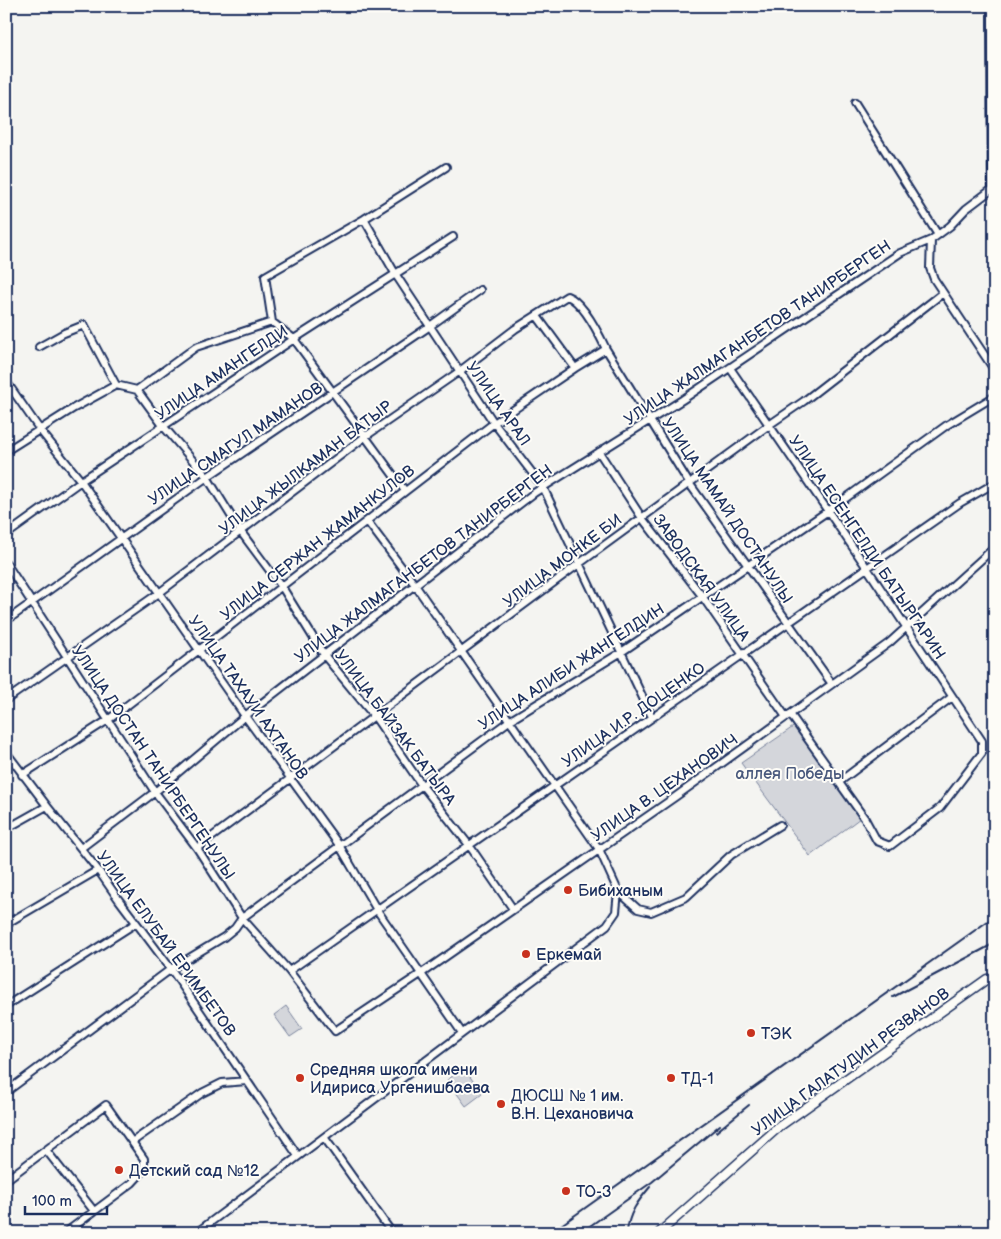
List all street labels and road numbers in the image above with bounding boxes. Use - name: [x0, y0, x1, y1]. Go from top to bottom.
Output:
- street label: УЛИЦА ЖАЛМАГАНБЕТОВ ТАНИРБЕРГЕН: [621, 237, 895, 430]
- street label: УЛИЦА АМАНГЕЛДИ: [152, 322, 292, 425]
- street label: УЛИЦА АРАЛ: [462, 358, 534, 450]
- street label: УЛИЦА СМАГУЛ МАМАНОВ: [145, 379, 327, 510]
- street label: УЛИЦА ЖЫЛКАМАН БАТЫР: [216, 397, 396, 539]
- street label: УЛИЦА МАМАЙ ДОСТАНУЛЫ: [657, 414, 796, 608]
- street label: УЛИЦА ЕСЕНГЕЛДИ БАТЫРГАРИН: [784, 432, 949, 663]
- street label: УЛИЦА СЕРЖАН ЖАМАНКУЛОВ: [217, 461, 419, 625]
- street label: УЛИЦА ЖАЛМАГАНБЕТОВ ТАНИРБЕРГЕН: [291, 461, 556, 667]
- street label: УЛИЦА МОНКЕ БИ: [500, 510, 626, 612]
- street label: ЗАВОДСКАЯ УЛИЦА: [648, 511, 753, 645]
- street label: УЛИЦА АЛИБИ ЖАНГЕЛДИН: [475, 600, 668, 735]
- street label: УЛИЦА ТАХАУИ АХТАНОВ: [184, 612, 312, 783]
- street label: УЛИЦА ДОСТАН ТАНИРБЕРГЕНУЛЫ: [67, 642, 238, 883]
- street label: УЛИЦА БАЙЗАК БАТЫРА: [330, 647, 460, 809]
- street label: УЛИЦА И.Р. ДОЦЕНКО: [559, 658, 709, 772]
- street label: УЛИЦА В. ЦЕХАНОВИЧ: [588, 730, 742, 846]
- street label: УЛИЦА ЕЛУБАЙ ЕРИМБЕТОВ: [92, 848, 239, 1040]
- street label: УЛИЦА ГАЛАТУДИН РЕЗВАНОВ: [748, 984, 953, 1140]

